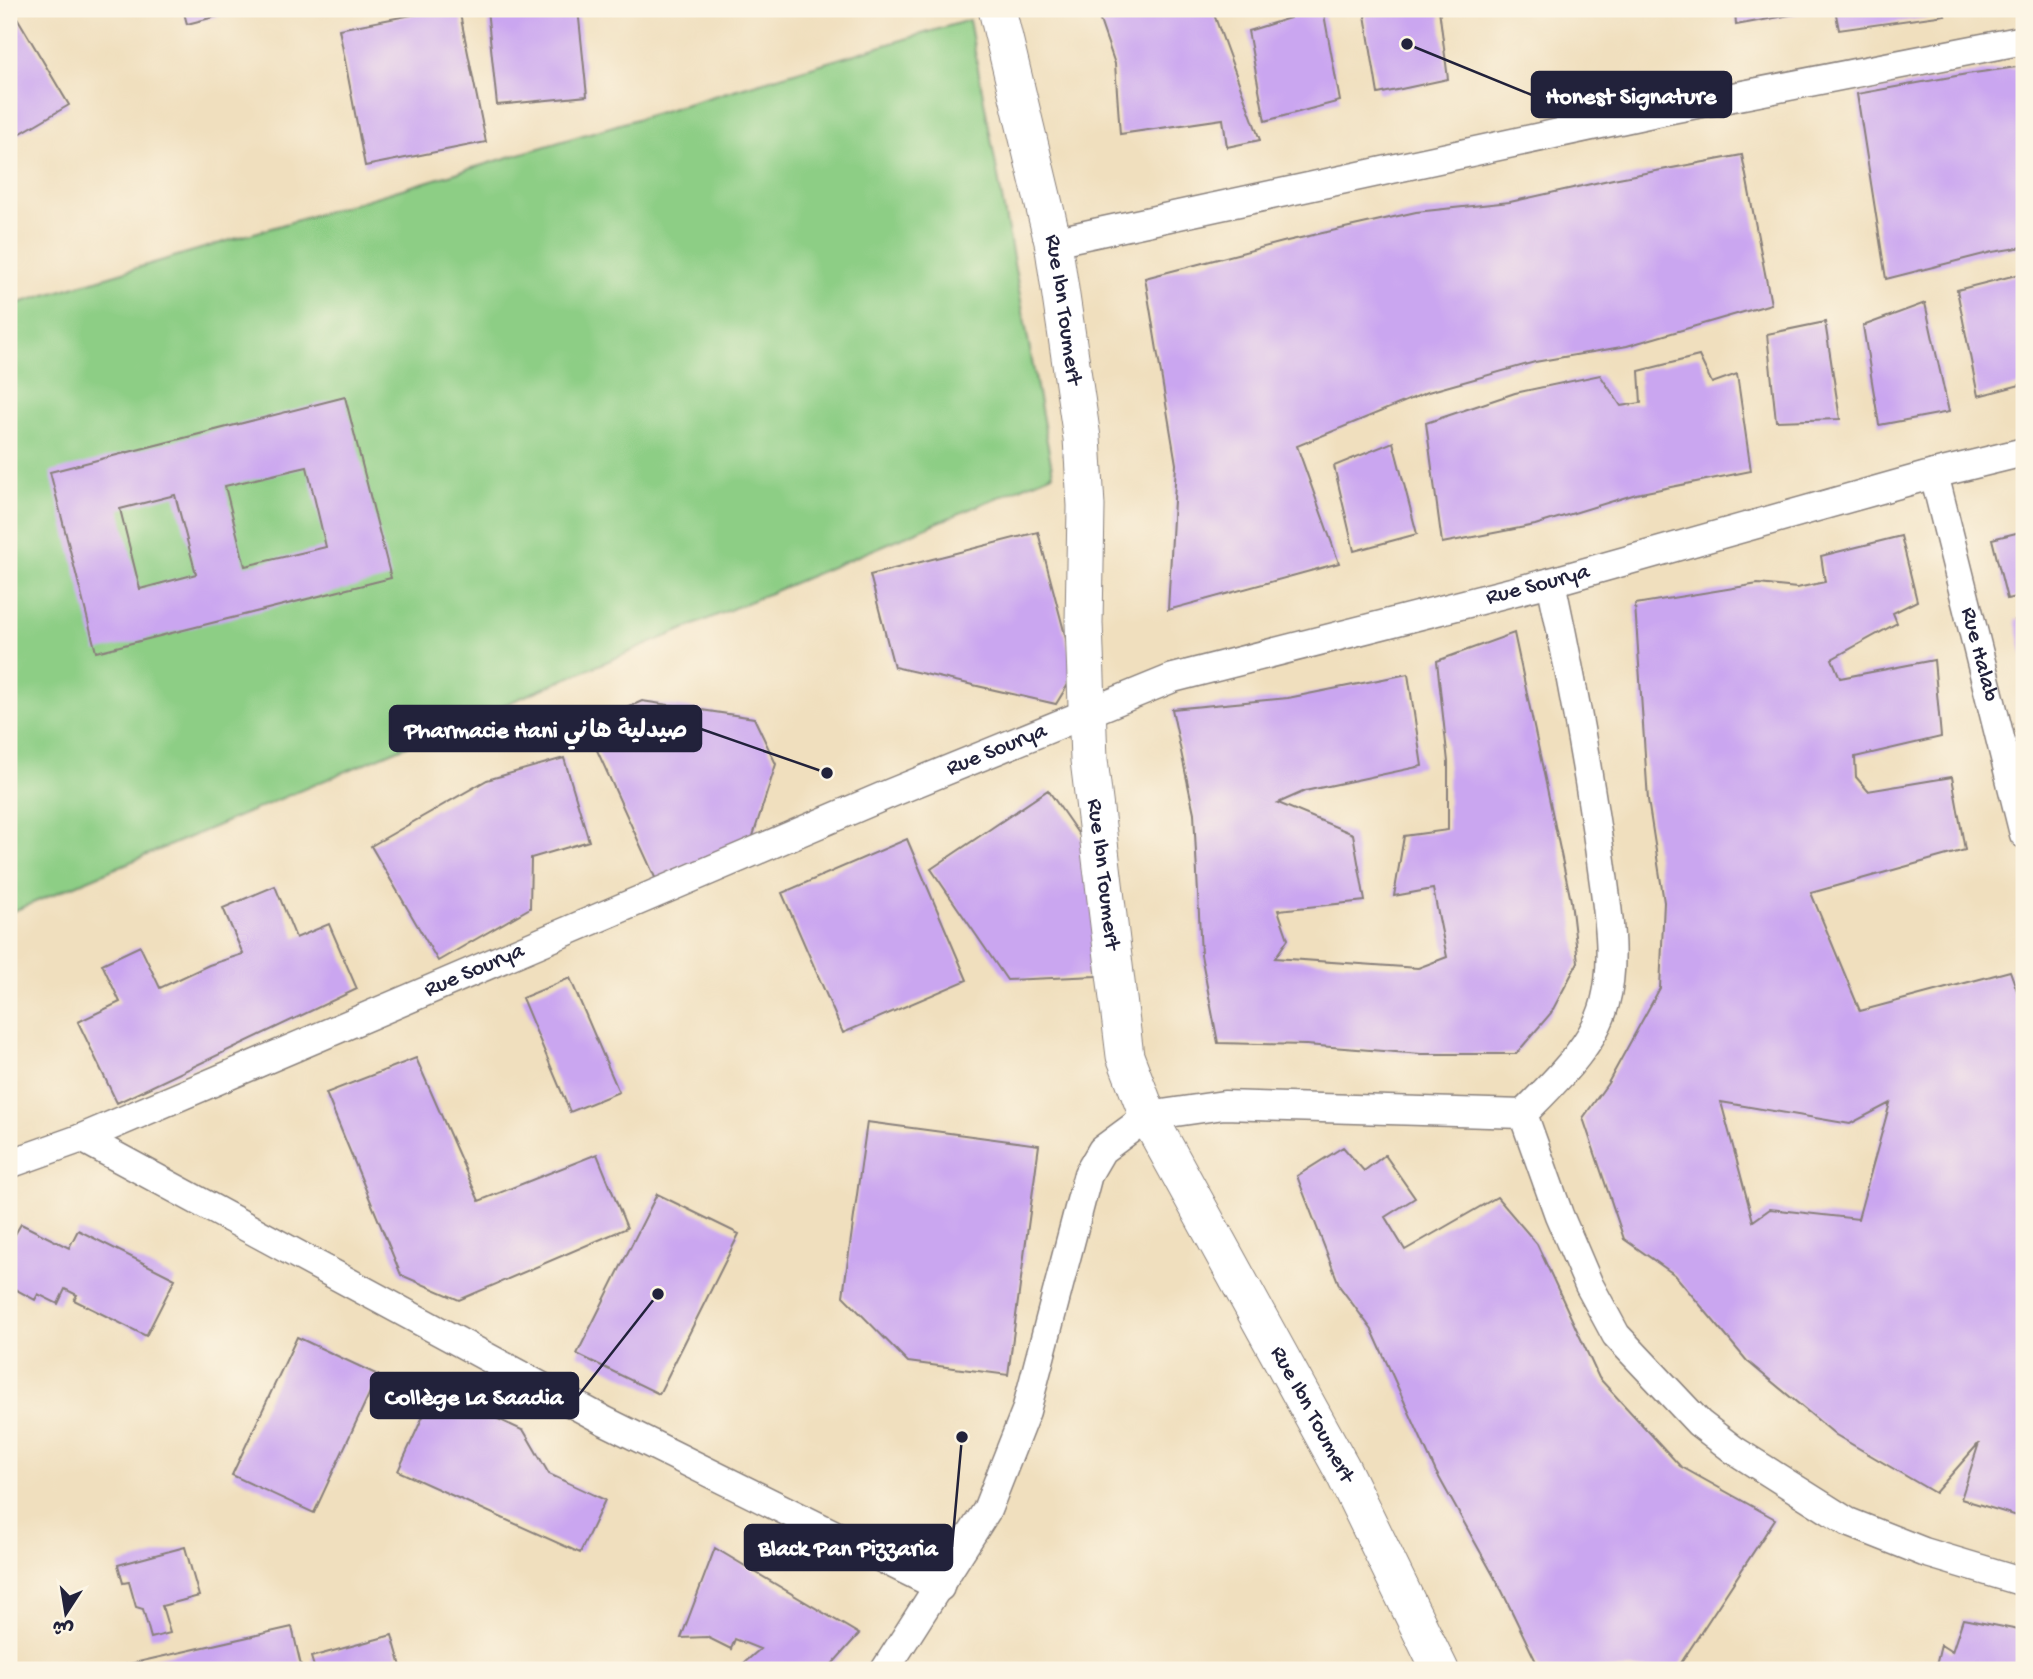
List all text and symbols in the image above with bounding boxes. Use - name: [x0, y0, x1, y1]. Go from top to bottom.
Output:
- callout: Honest Signature: [1532, 72, 1731, 117]
- text: Honest Signature: [1546, 84, 1718, 113]
- street label: Rue Ibn Toumert: [1038, 232, 1088, 388]
- street label: Rue Sourya: [1483, 558, 1594, 611]
- street label: Rue Halab: [1954, 605, 2004, 704]
- callout: Pharmacie Hani صيدلية هاني: [390, 706, 701, 751]
- text: Pharmacie Hani صيدلية هاني: [402, 717, 688, 750]
- street label: Rue Sourya: [942, 717, 1052, 782]
- street label: Rue Ibn Toumert: [1080, 797, 1126, 953]
- street label: Rue Sourya: [420, 937, 529, 1004]
- street label: Rue Ibn Toumert: [1264, 1342, 1361, 1489]
- callout: Collège La Saadia: [371, 1373, 578, 1418]
- text: Collège La Saadia: [385, 1385, 565, 1414]
- callout: Black Pan Pizzaria: [745, 1525, 952, 1570]
- text: Black Pan Pizzaria: [757, 1536, 939, 1565]
- north arrow: [32, 1578, 102, 1648]
- text: ش: [50, 1613, 76, 1640]

